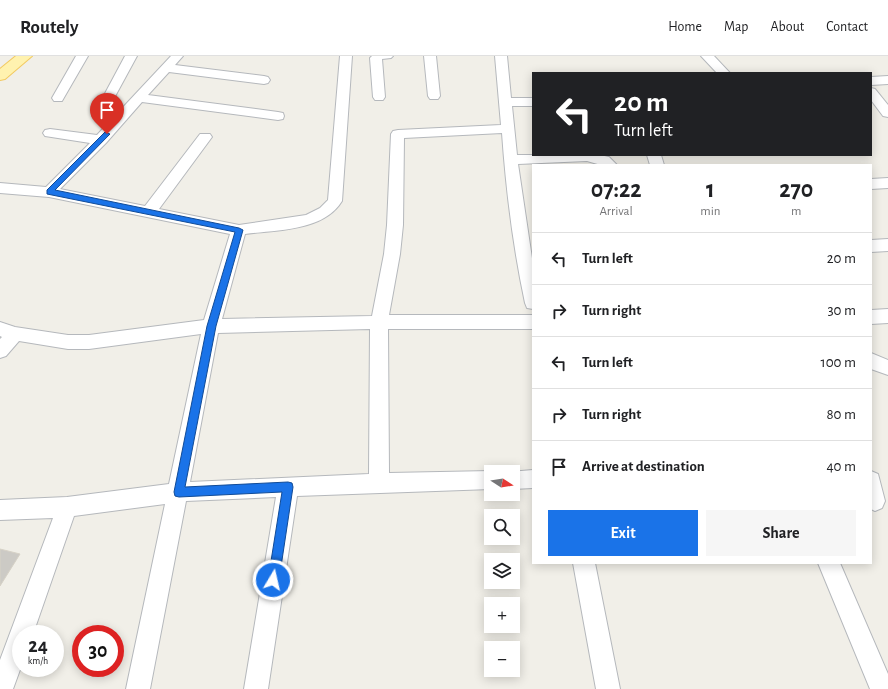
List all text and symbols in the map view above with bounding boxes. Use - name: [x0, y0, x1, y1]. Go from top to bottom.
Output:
- text: Routely: [20, 18, 79, 37]
- text: Home: [668, 20, 702, 34]
- text: Map: [724, 20, 748, 34]
- text: About: [770, 20, 804, 34]
- text: Contact: [826, 20, 868, 34]
- icon: left: [548, 88, 600, 140]
- text: 20 m: [614, 89, 669, 117]
- pin: [90, 93, 124, 134]
- icon: arrive: [96, 99, 118, 121]
- text: Turn left: [614, 122, 673, 140]
- text: 07:22: [591, 178, 642, 202]
- text: 1: [706, 178, 715, 202]
- text: 270: [779, 178, 813, 202]
- text: Arrival: [599, 205, 633, 218]
- text: min: [700, 205, 721, 218]
- text: m: [791, 205, 801, 218]
- icon: left: [548, 248, 570, 270]
- text: Turn left: [582, 251, 633, 266]
- text: 20 m: [827, 251, 856, 266]
- icon: right: [548, 300, 570, 322]
- text: Turn right: [582, 303, 641, 318]
- text: 30 m: [827, 303, 856, 318]
- icon: left: [548, 352, 570, 374]
- text: Turn left: [582, 355, 633, 370]
- text: 100 m: [821, 355, 856, 370]
- icon: right: [548, 404, 570, 426]
- text: Turn right: [582, 407, 641, 422]
- text: 80 m: [826, 407, 856, 422]
- icon: arrive: [548, 456, 570, 478]
- text: Arrive at destination: [582, 459, 705, 474]
- text: 40 m: [826, 459, 856, 474]
- north arrow: [484, 465, 520, 501]
- map controls: [484, 465, 520, 677]
- button: search: [484, 509, 520, 545]
- button: Exit: [548, 510, 698, 556]
- button: Share: [706, 510, 856, 556]
- button: layers: [484, 553, 520, 589]
- position arrow: [252, 559, 294, 601]
- button: +: [484, 597, 520, 633]
- speed limit sign: 30: [72, 625, 124, 677]
- text: 24: [28, 636, 48, 656]
- button: −: [484, 641, 520, 677]
- text: km/h: [28, 656, 48, 666]

